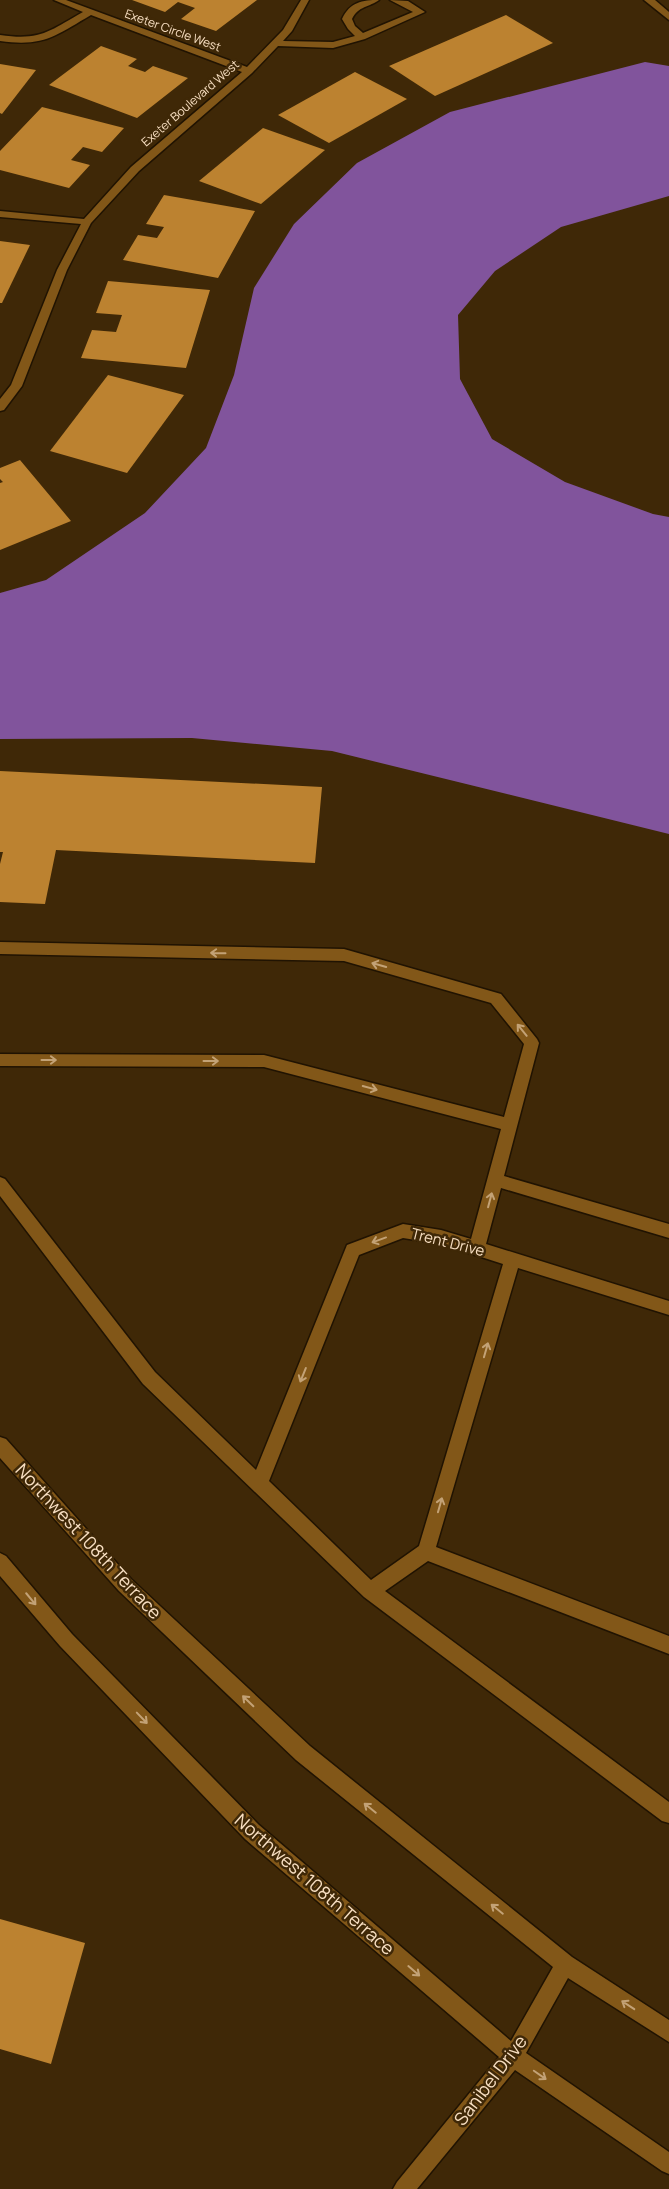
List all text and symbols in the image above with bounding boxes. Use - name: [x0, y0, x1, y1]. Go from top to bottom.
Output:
- street label: Exeter Circle West: [123, 5, 224, 55]
- street label: Exeter Boulevard West: [138, 56, 243, 150]
- one-way arrow: [210, 948, 226, 957]
- one-way arrow: [371, 960, 387, 969]
- one-way arrow: [516, 1023, 527, 1036]
- one-way arrow: [40, 1055, 56, 1065]
- one-way arrow: [202, 1056, 219, 1066]
- one-way arrow: [362, 1084, 378, 1094]
- one-way arrow: [485, 1192, 495, 1208]
- street label: Trent Drive: [409, 1223, 487, 1261]
- one-way arrow: [372, 1236, 387, 1245]
- one-way arrow: [481, 1342, 491, 1358]
- one-way arrow: [298, 1367, 307, 1382]
- street label: Northwest 108th Terrace: [11, 1458, 167, 1624]
- one-way arrow: [435, 1498, 445, 1514]
- one-way arrow: [26, 1592, 37, 1605]
- one-way arrow: [242, 1695, 254, 1707]
- one-way arrow: [136, 1712, 148, 1724]
- one-way arrow: [364, 1802, 377, 1813]
- street label: Northwest 108th Terrace: [230, 1808, 400, 1960]
- one-way arrow: [491, 1904, 504, 1915]
- one-way arrow: [408, 1966, 421, 1977]
- one-way arrow: [622, 2000, 636, 2010]
- street label: Sanibel Drive: [448, 2030, 532, 2130]
- one-way arrow: [532, 2070, 546, 2080]

